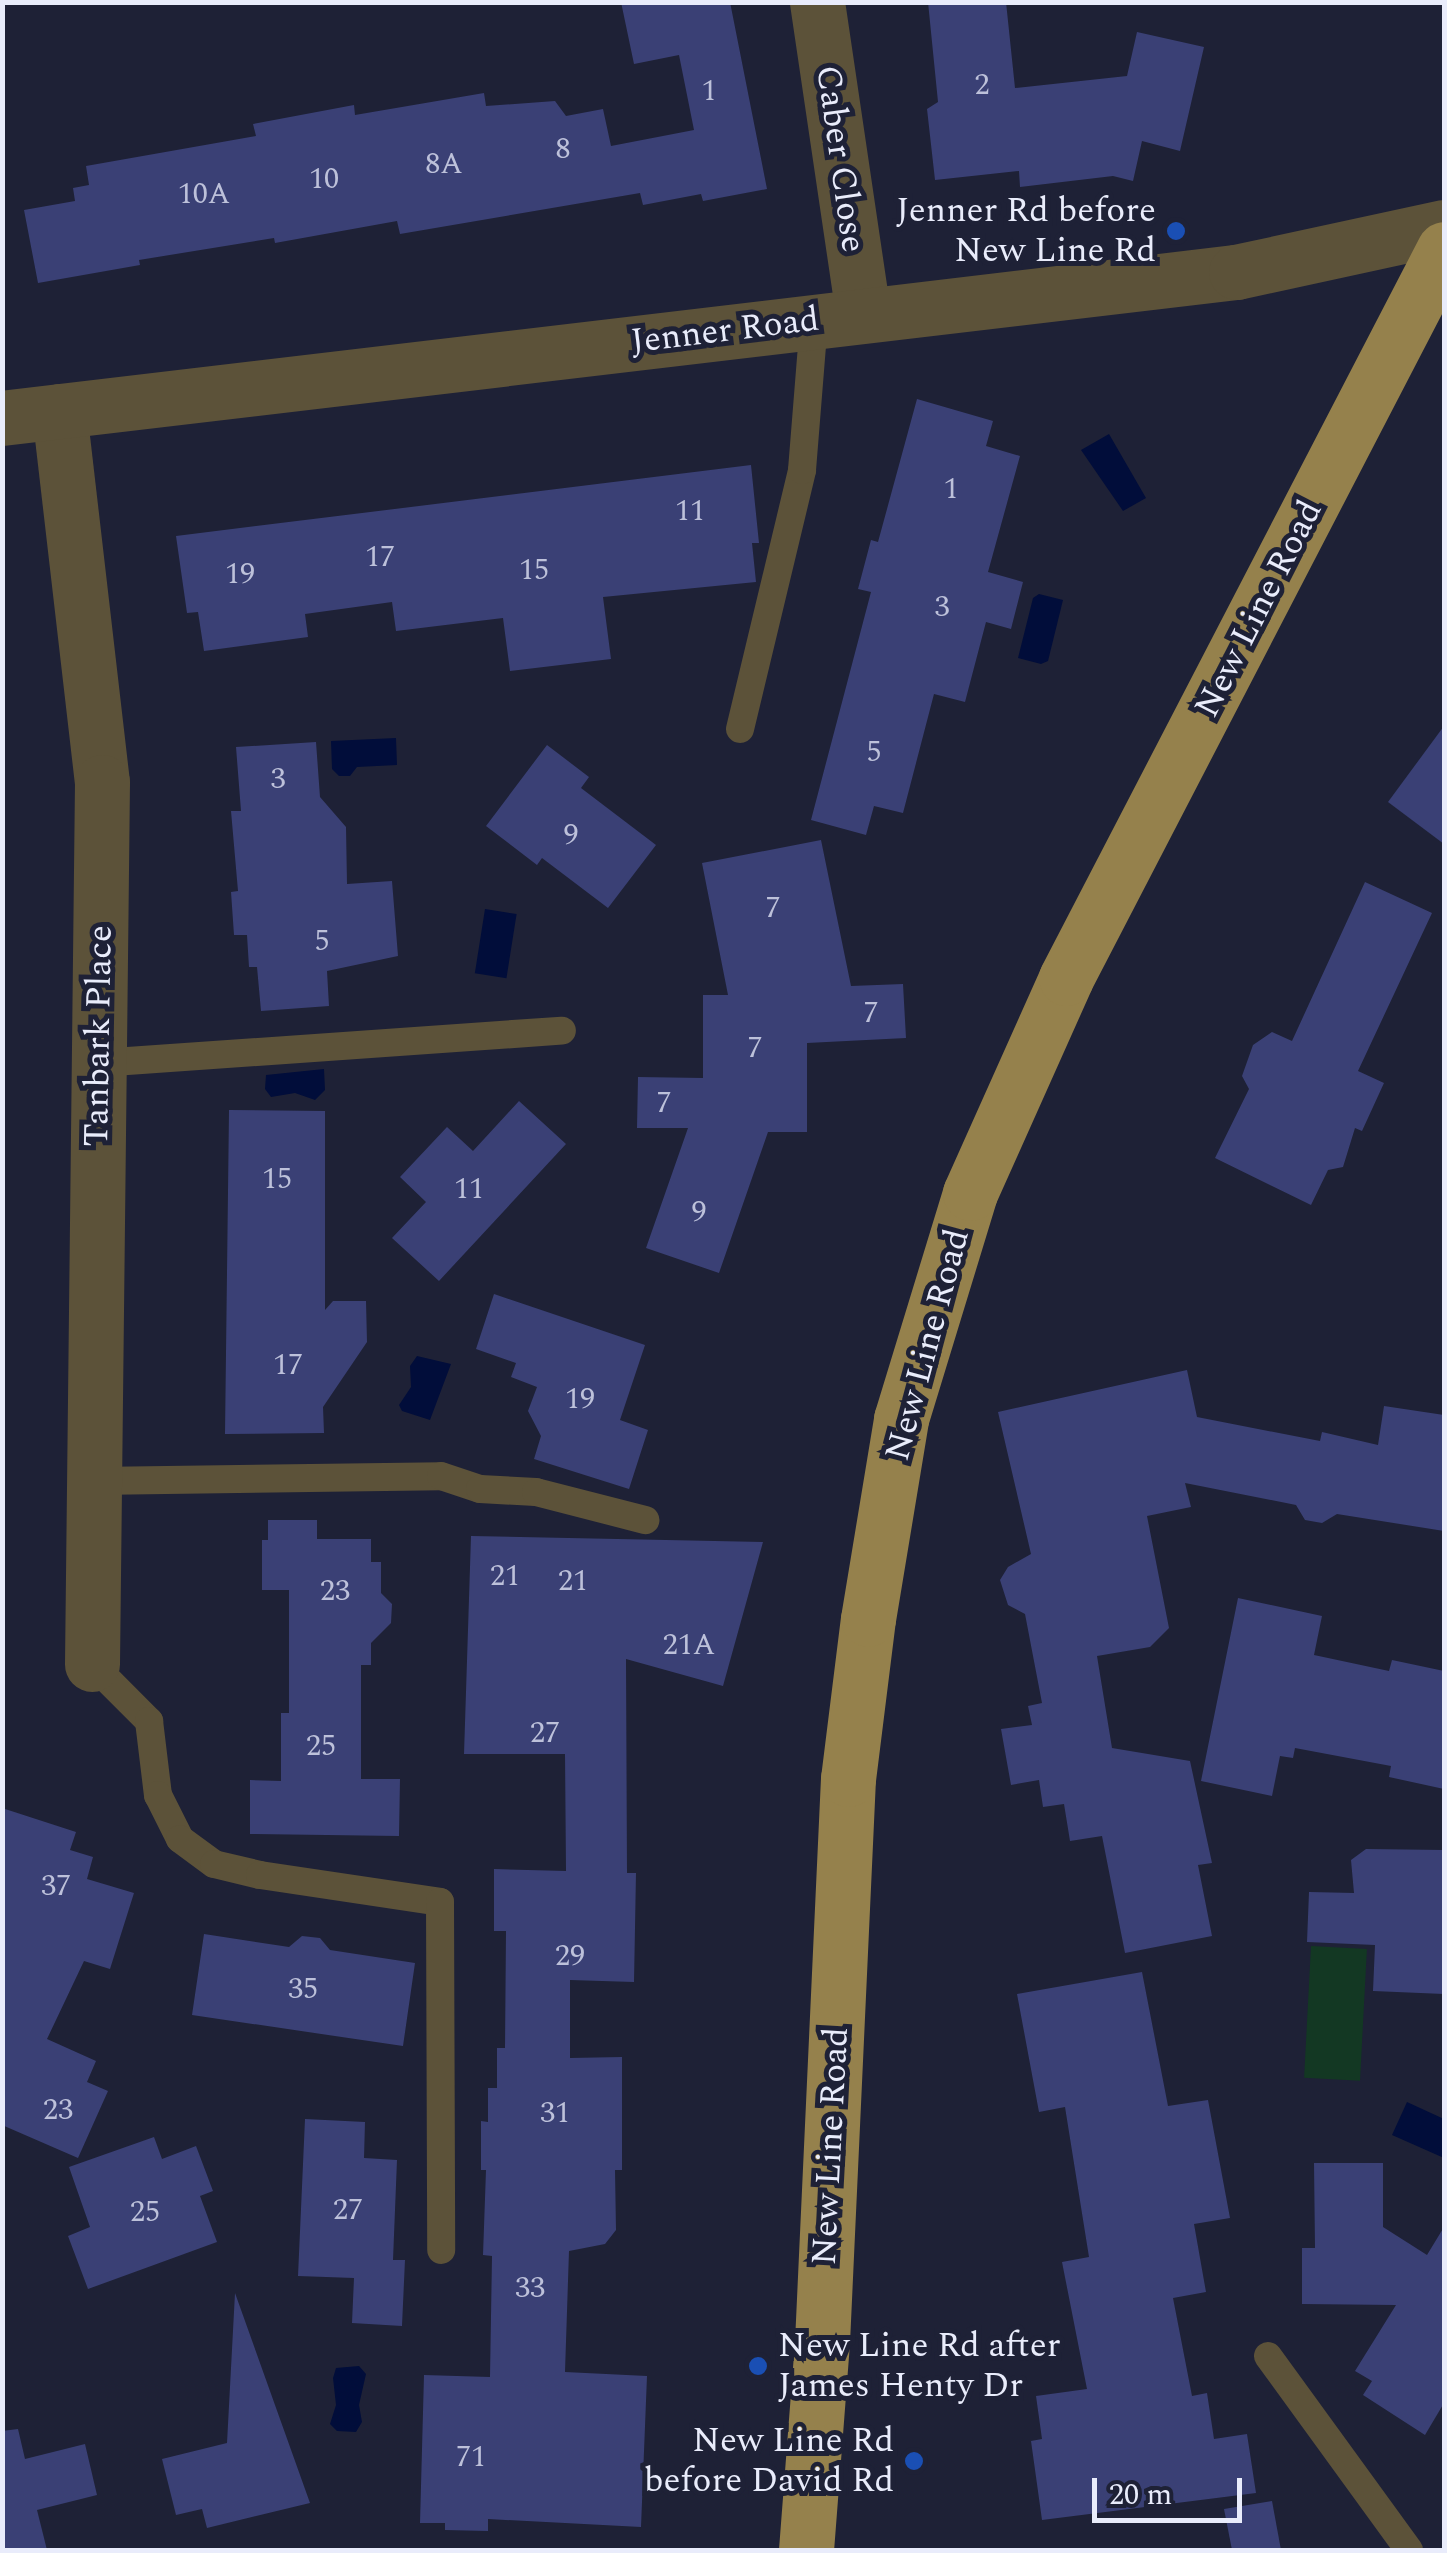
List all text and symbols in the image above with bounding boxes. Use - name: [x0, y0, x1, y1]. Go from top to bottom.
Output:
- street label: Caber Close: [806, 63, 874, 255]
- house number: 2: [975, 67, 989, 103]
- house number: 1: [702, 73, 716, 109]
- house number: 8: [556, 131, 570, 167]
- house number: 8A: [425, 146, 463, 182]
- house number: 10: [309, 161, 339, 197]
- house number: 10A: [178, 176, 230, 212]
- place label: Jenner Rd before New Line Rd: [896, 190, 1156, 272]
- marker: Jenner Rd before New Line Rd: [1165, 220, 1187, 242]
- street label: Jenner Road: [629, 299, 821, 363]
- house number: 1: [944, 471, 958, 507]
- house number: 11: [675, 493, 705, 529]
- street label: New Line Road: [1186, 493, 1332, 725]
- house number: 17: [365, 539, 395, 575]
- house number: 15: [519, 552, 549, 588]
- house number: 19: [225, 556, 255, 592]
- house number: 3: [935, 589, 949, 625]
- house number: 5: [867, 734, 881, 770]
- house number: 3: [271, 761, 285, 797]
- house number: 9: [564, 817, 578, 853]
- house number: 7: [766, 890, 780, 926]
- house number: 5: [315, 923, 329, 959]
- street label: Tanbark Place: [76, 925, 122, 1147]
- house number: 7: [864, 995, 878, 1031]
- house number: 7: [748, 1030, 762, 1066]
- house number: 7: [657, 1085, 671, 1121]
- house number: 15: [262, 1161, 292, 1197]
- house number: 11: [454, 1171, 484, 1207]
- house number: 9: [692, 1194, 706, 1230]
- street label: New Line Road: [877, 1225, 979, 1465]
- house number: 17: [273, 1347, 303, 1383]
- house number: 19: [565, 1381, 595, 1417]
- house number: 21: [490, 1558, 520, 1594]
- house number: 21: [558, 1563, 588, 1599]
- house number: 23: [320, 1573, 350, 1609]
- house number: 21A: [663, 1627, 715, 1663]
- house number: 27: [530, 1715, 560, 1751]
- house number: 25: [306, 1728, 336, 1764]
- house number: 37: [41, 1868, 71, 1904]
- house number: 29: [555, 1938, 585, 1974]
- house number: 35: [288, 1971, 318, 2007]
- street label: New Line Road: [804, 2026, 858, 2266]
- house number: 23: [43, 2092, 73, 2128]
- house number: 31: [540, 2095, 570, 2131]
- house number: 27: [333, 2192, 363, 2228]
- house number: 25: [130, 2194, 160, 2230]
- house number: 33: [515, 2270, 545, 2306]
- place label: New Line Rd after James Henty Dr: [778, 2325, 1061, 2407]
- marker: New Line Rd after James Henty Dr: [747, 2355, 769, 2377]
- place label: New Line Rd before David Rd: [644, 2420, 894, 2502]
- house number: 71: [456, 2439, 486, 2475]
- marker: New Line Rd before David Rd: [903, 2450, 925, 2472]
- scale bar: [1097, 2458, 1247, 2520]
- text: 20 m: [1109, 2472, 1172, 2518]

